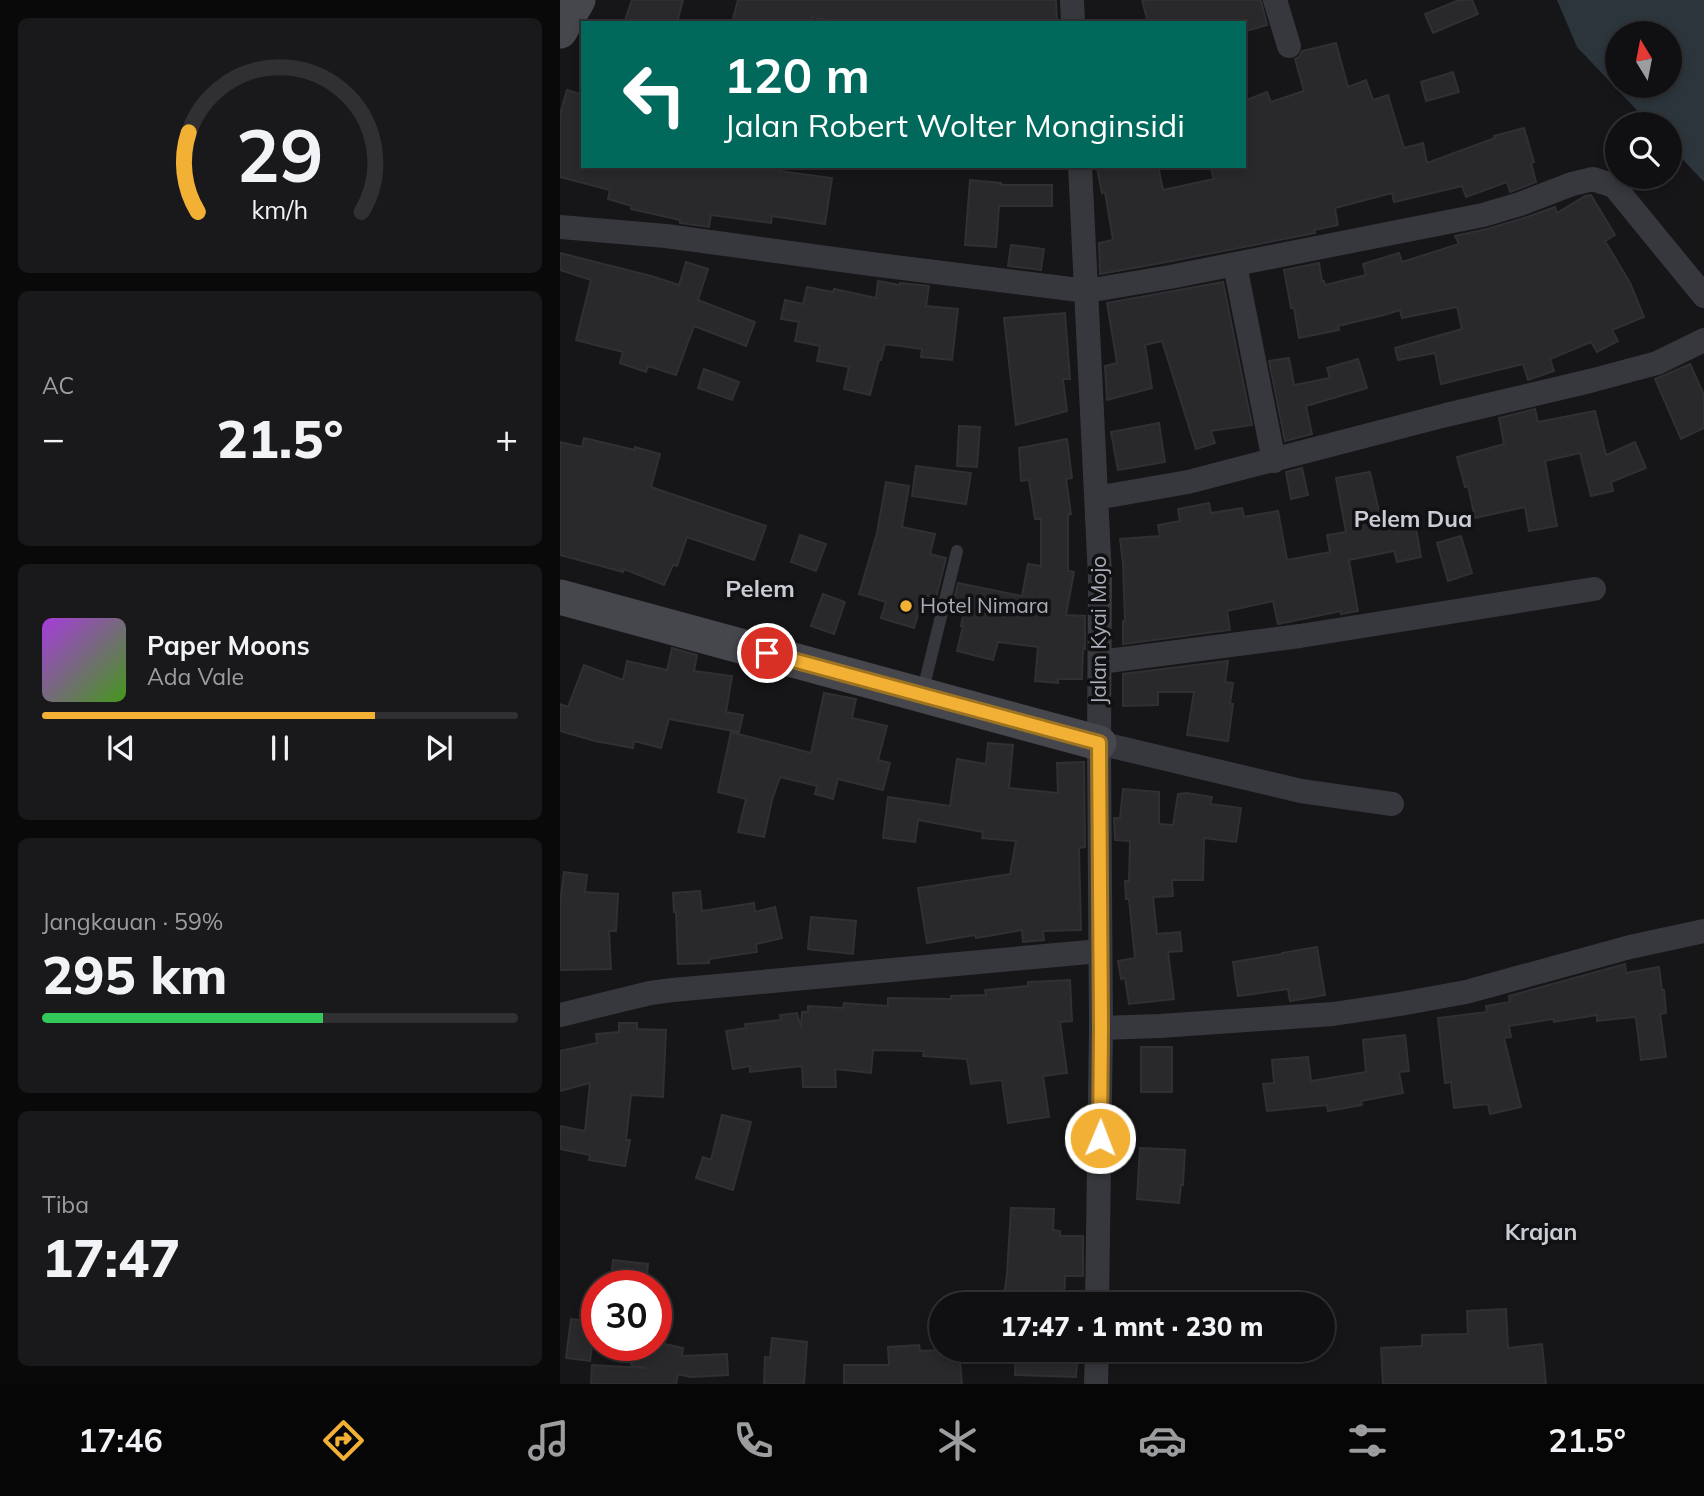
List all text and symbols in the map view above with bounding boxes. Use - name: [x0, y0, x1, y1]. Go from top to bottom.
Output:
- north arrow: [1605, 21, 1682, 98]
- map controls: [1605, 21, 1682, 189]
- text: 120 m: [724, 44, 870, 105]
- icon: left: [609, 49, 700, 140]
- text: Jalan Robert Wolter Monginsidi: [724, 105, 1185, 145]
- text: 29: [236, 109, 324, 200]
- button: search: [1605, 112, 1682, 189]
- text: km/h: [252, 193, 308, 224]
- text: AC: [42, 371, 74, 400]
- text: 21.5°: [216, 406, 344, 471]
- text: −: [42, 414, 65, 462]
- text: +: [495, 414, 518, 462]
- district label: Pelem Dua: [1354, 504, 1472, 533]
- street label: Jalan Kyai Mojo: [1085, 556, 1111, 704]
- district label: Pelem: [725, 573, 795, 603]
- place label: Hotel Nimara: [920, 592, 1049, 618]
- marker: Hotel Nimara: [898, 598, 914, 614]
- pin: [737, 623, 797, 683]
- text: Paper Moons: [147, 629, 310, 662]
- icon: arrive: [748, 634, 786, 672]
- text: Ada Vale: [147, 662, 244, 691]
- icon: previous: [102, 729, 140, 767]
- icon: pause: [261, 729, 299, 767]
- icon: next: [420, 729, 458, 767]
- text: Jangkauan · 59%: [42, 907, 223, 936]
- text: 295 km: [42, 942, 227, 1007]
- position arrow: [1063, 1101, 1137, 1175]
- text: Tiba: [42, 1190, 89, 1219]
- district label: Krajan: [1505, 1217, 1577, 1246]
- text: 17:47: [42, 1225, 180, 1290]
- speed limit sign: 30: [581, 1270, 672, 1361]
- text: 17:47 · 1 mnt · 230 m: [1001, 1310, 1263, 1343]
- icon: directions: [319, 1416, 368, 1465]
- icon: music: [524, 1416, 573, 1465]
- icon: phone: [729, 1416, 778, 1465]
- icon: climate: [933, 1416, 982, 1465]
- icon: car: [1138, 1416, 1187, 1465]
- icon: filters: [1343, 1416, 1392, 1465]
- text: 17:46: [78, 1420, 163, 1460]
- text: 21.5°: [1548, 1420, 1626, 1460]

